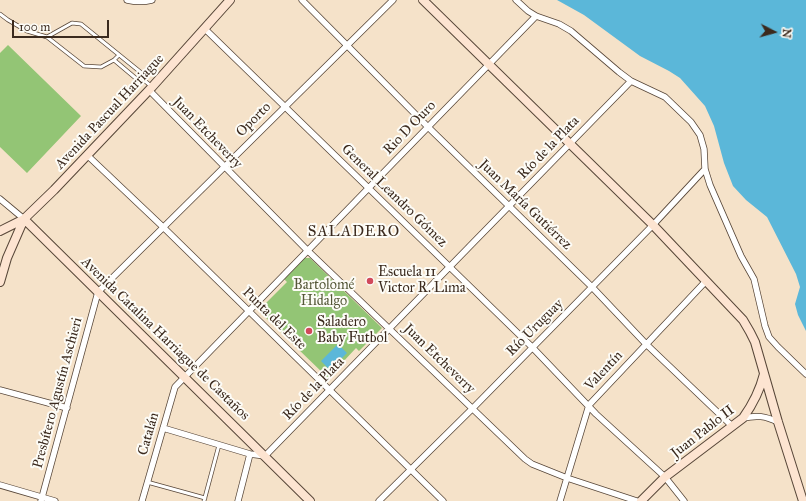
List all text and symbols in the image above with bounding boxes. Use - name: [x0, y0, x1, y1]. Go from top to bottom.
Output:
- scale bar: [14, 12, 111, 38]
- north arrow: [754, 12, 794, 52]
- text: 100 m: [19, 20, 50, 34]
- text: N: [779, 28, 793, 39]
- street label: Avenida Pascual Harriague: [52, 51, 168, 173]
- street label: Juan Etcheverry: [169, 94, 245, 172]
- street label: Rio D Ouro: [380, 98, 440, 158]
- street label: Oporto: [233, 99, 275, 141]
- street label: Río de la Plata: [515, 113, 583, 183]
- street label: General Leandro Gómez: [338, 141, 450, 251]
- street label: Juan María Gutiérrez: [475, 156, 575, 254]
- district label: SALADERO: [308, 223, 400, 241]
- street label: Avenida Catalina Harriague de Castaños: [77, 254, 253, 424]
- place label: Escuela 11 Victor R. Lima: [378, 265, 466, 298]
- marker: Escuela 11 Victor R. Lima: [365, 276, 375, 286]
- park label: Bartolomé Hidalgo: [294, 278, 354, 310]
- street label: Punta del Este: [239, 284, 309, 354]
- street label: Río Uruguay: [503, 296, 567, 360]
- place label: Saladero Baby Futbol: [317, 315, 387, 348]
- street label: Presbítero Agustín Aschieri: [30, 316, 86, 470]
- street label: Juan Etcheverry: [400, 321, 478, 397]
- marker: Saladero Baby Futbol: [304, 326, 314, 336]
- street label: Valentín: [581, 348, 627, 394]
- street label: Río de la Plata: [280, 354, 348, 424]
- street label: Juan Pablo II: [668, 402, 738, 462]
- street label: Catalán: [135, 411, 163, 457]

